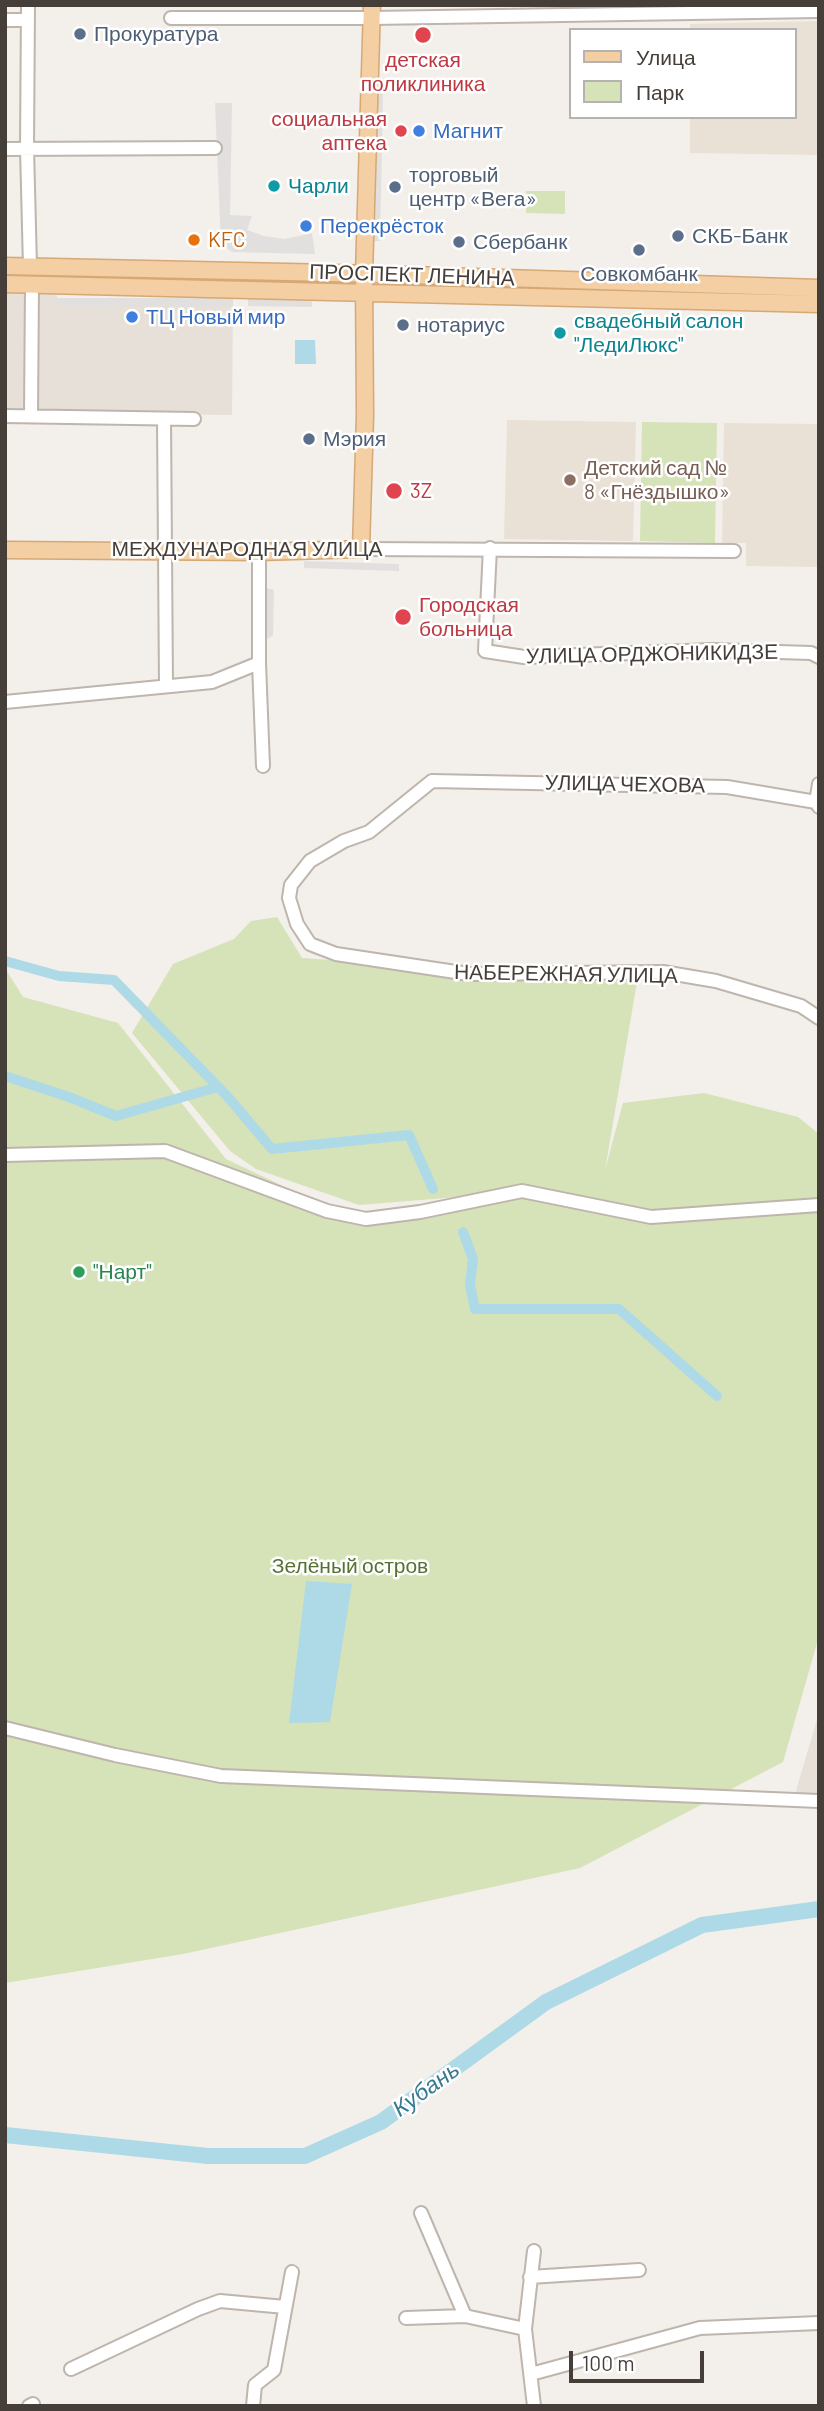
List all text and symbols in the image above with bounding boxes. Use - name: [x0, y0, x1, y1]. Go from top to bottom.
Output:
- place label: Прокуратура: [94, 21, 219, 47]
- marker: детская поликлиника: [413, 25, 433, 45]
- marker: Прокуратура: [72, 26, 88, 42]
- legend: [568, 28, 796, 119]
- text: Улица: [636, 44, 696, 69]
- place label: детская поликлиника: [361, 47, 485, 97]
- text: Парк: [636, 79, 684, 104]
- place label: социальная аптека: [271, 106, 387, 156]
- place label: Магнит: [433, 118, 503, 144]
- marker: социальная аптека: [393, 123, 409, 139]
- marker: Магнит: [411, 123, 427, 139]
- place label: торговый центр «Вега»: [409, 162, 537, 212]
- place label: Чарли: [288, 173, 349, 199]
- marker: Чарли: [266, 178, 282, 194]
- marker: торговый центр «Вега»: [387, 179, 403, 195]
- place label: Перекрёсток: [320, 213, 443, 239]
- marker: Перекрёсток: [298, 218, 314, 234]
- place label: СКБ-Банк: [692, 223, 788, 249]
- place label: KFC: [208, 227, 245, 253]
- marker: СКБ-Банк: [670, 228, 686, 244]
- place label: Сбербанк: [473, 229, 567, 255]
- marker: KFC: [186, 232, 202, 248]
- marker: Сбербанк: [451, 234, 467, 250]
- marker: Совкомбанк: [631, 242, 647, 258]
- street label: ПРОСПЕКТ ЛЕНИНА: [309, 259, 515, 291]
- place label: Совкомбанк: [580, 261, 698, 287]
- place label: ТЦ Новый мир: [146, 304, 285, 330]
- place label: свадебный салон "ЛедиЛюкс": [574, 308, 743, 358]
- marker: ТЦ Новый мир: [124, 309, 140, 325]
- place label: нотариус: [417, 312, 505, 338]
- marker: нотариус: [395, 317, 411, 333]
- marker: свадебный салон "ЛедиЛюкс": [552, 325, 568, 341]
- place label: Мэрия: [323, 426, 386, 452]
- marker: Мэрия: [301, 431, 317, 447]
- place label: Детский сад № 8 «Гнёздышко»: [584, 455, 730, 505]
- marker: Детский сад № 8 «Гнёздышко»: [562, 472, 578, 488]
- place label: 3Z: [410, 478, 432, 504]
- marker: 3Z: [384, 481, 404, 501]
- street label: МЕЖДУНАРОДНАЯ УЛИЦА: [111, 536, 383, 562]
- place label: Городская больница: [419, 592, 519, 642]
- marker: Городская больница: [393, 607, 413, 627]
- street label: УЛИЦА ОРДЖОНИКИДЗЕ: [526, 639, 778, 669]
- street label: УЛИЦА ЧЕХОВА: [545, 770, 705, 798]
- street label: НАБЕРЕЖНАЯ УЛИЦА: [454, 959, 678, 989]
- place label: "Нарт": [93, 1259, 152, 1285]
- marker: "Нарт": [71, 1264, 87, 1280]
- park label: Зелёный остров: [272, 1553, 428, 1579]
- water label: Кубань: [387, 2056, 465, 2122]
- scale bar: [572, 2338, 707, 2382]
- text: 100 m: [582, 2350, 635, 2375]

